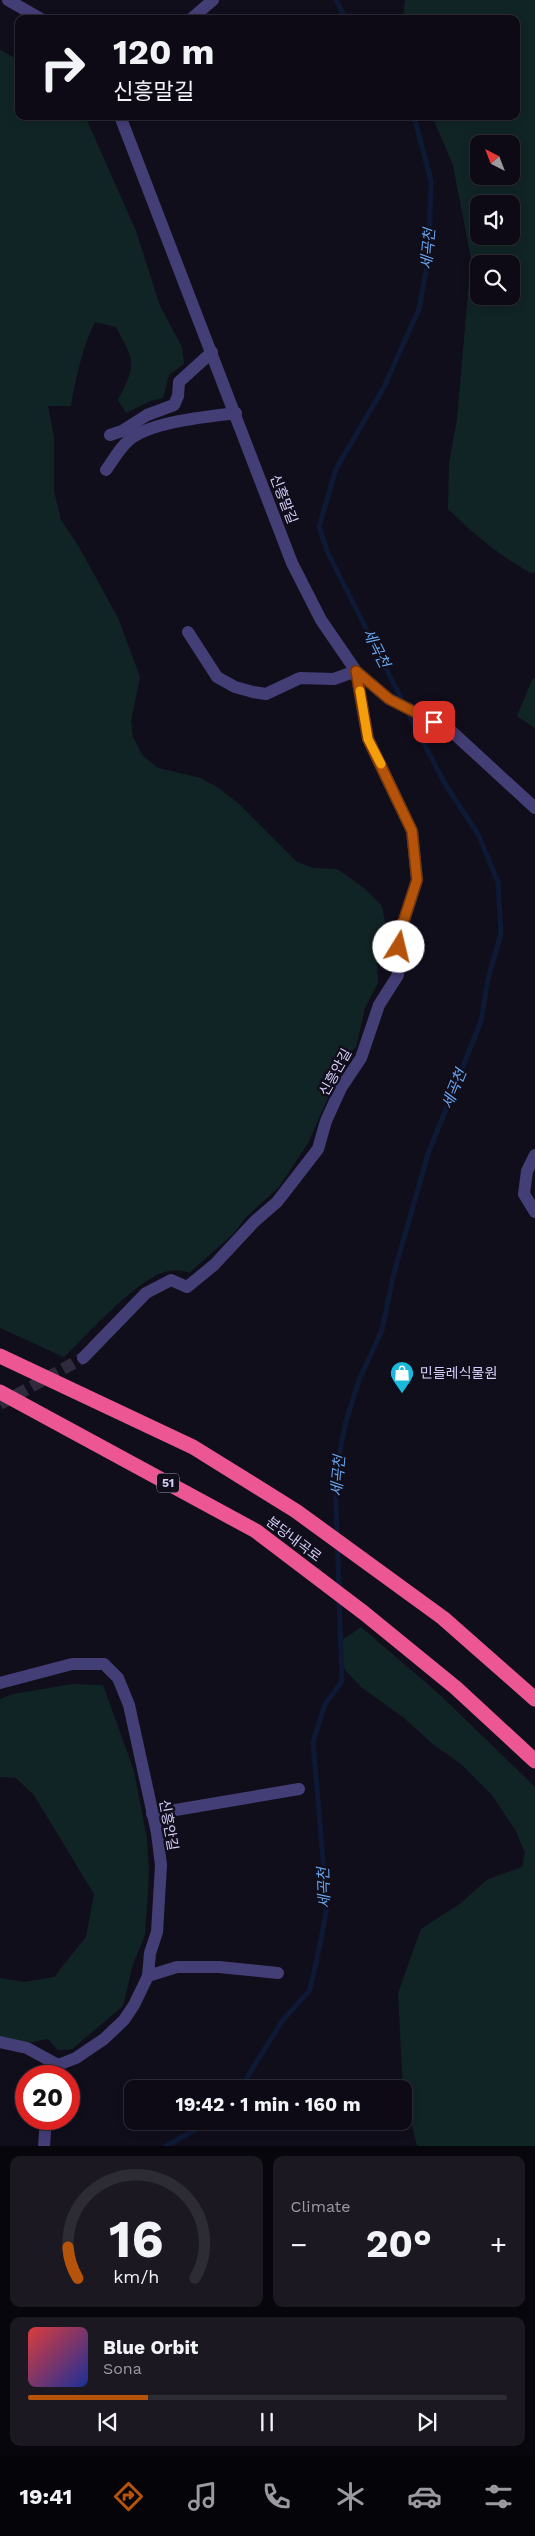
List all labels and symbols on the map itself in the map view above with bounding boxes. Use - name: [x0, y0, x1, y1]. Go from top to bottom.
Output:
- north arrow: [470, 135, 520, 185]
- water label: 세곡천: [417, 225, 439, 270]
- street label: 신흥말길: [267, 472, 301, 526]
- water label: 세곡천: [359, 625, 394, 672]
- pin: [413, 701, 455, 743]
- position arrow: [372, 920, 424, 972]
- street label: 신흥안길: [316, 1046, 354, 1098]
- water label: 세곡천: [438, 1064, 471, 1112]
- shop icon: 민들레식물원: [389, 1360, 415, 1394]
- place label: 민들레식물원: [420, 1365, 497, 1381]
- water label: 세곡천: [327, 1452, 349, 1497]
- road number: 51: [157, 1474, 179, 1492]
- street label: 분당내곡로: [263, 1513, 325, 1565]
- street label: 신흥안길: [157, 1798, 181, 1852]
- water label: 세곡천: [314, 1865, 334, 1909]
- speed limit sign: 20: [15, 2065, 80, 2130]

